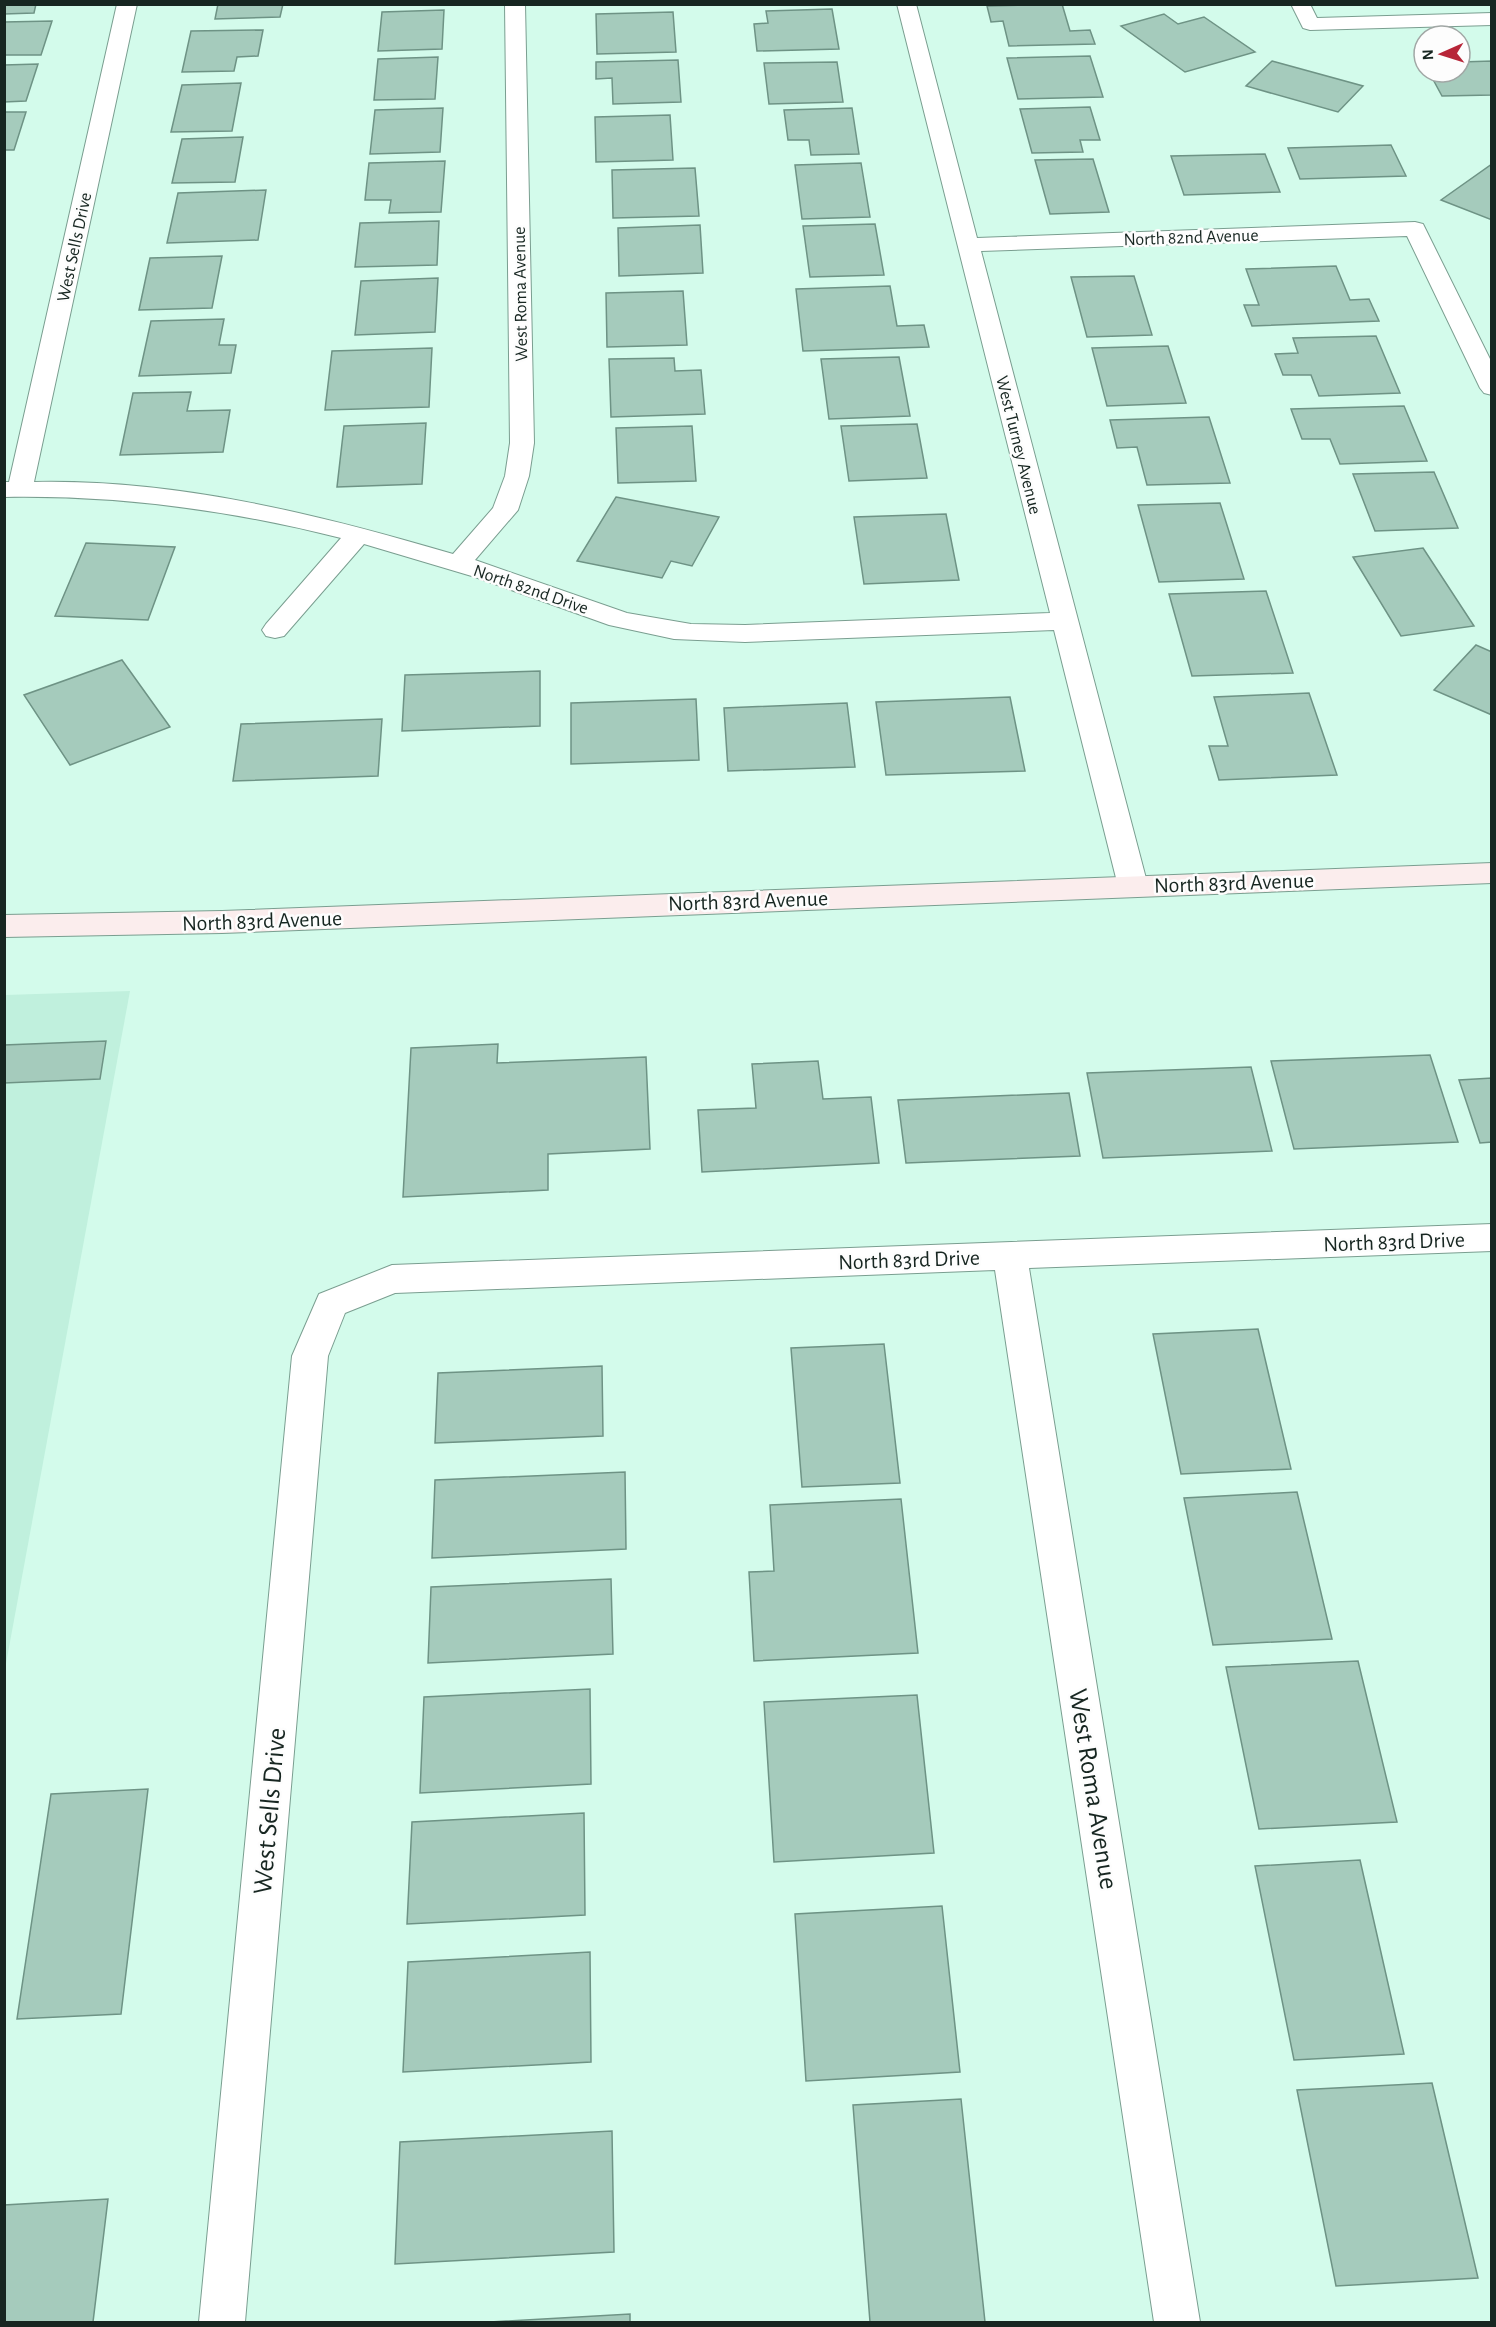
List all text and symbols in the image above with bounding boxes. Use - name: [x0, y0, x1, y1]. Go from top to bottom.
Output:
- north arrow: [1412, 24, 1472, 84]
- text: N: [1420, 49, 1436, 61]
- street label: West Sells Drive: [55, 191, 95, 304]
- street label: West Roma Avenue: [511, 226, 531, 362]
- street label: North 82nd Avenue: [1123, 227, 1259, 249]
- street label: West Turney Avenue: [992, 374, 1044, 516]
- street label: North 82nd Drive: [471, 562, 590, 618]
- street label: North 83rd Avenue: [1154, 869, 1314, 897]
- street label: North 83rd Avenue: [668, 887, 828, 915]
- street label: North 83rd Avenue: [182, 907, 342, 935]
- street label: North 83rd Drive: [1323, 1229, 1465, 1255]
- street label: North 83rd Drive: [838, 1247, 980, 1273]
- street label: West Roma Avenue: [1064, 1687, 1123, 1891]
- street label: West Sells Drive: [249, 1727, 290, 1895]

